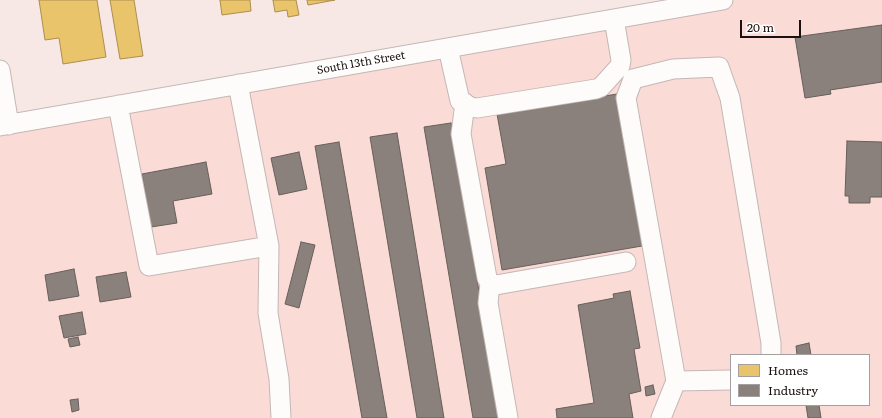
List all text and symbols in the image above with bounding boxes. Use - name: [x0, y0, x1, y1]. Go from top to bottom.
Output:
- scale bar: [742, 12, 803, 38]
- text: 20 m: [747, 18, 774, 36]
- street label: South 13th Street: [316, 49, 406, 77]
- legend: [730, 354, 870, 406]
- text: Homes: [768, 361, 808, 379]
- text: Industry: [768, 381, 818, 399]

